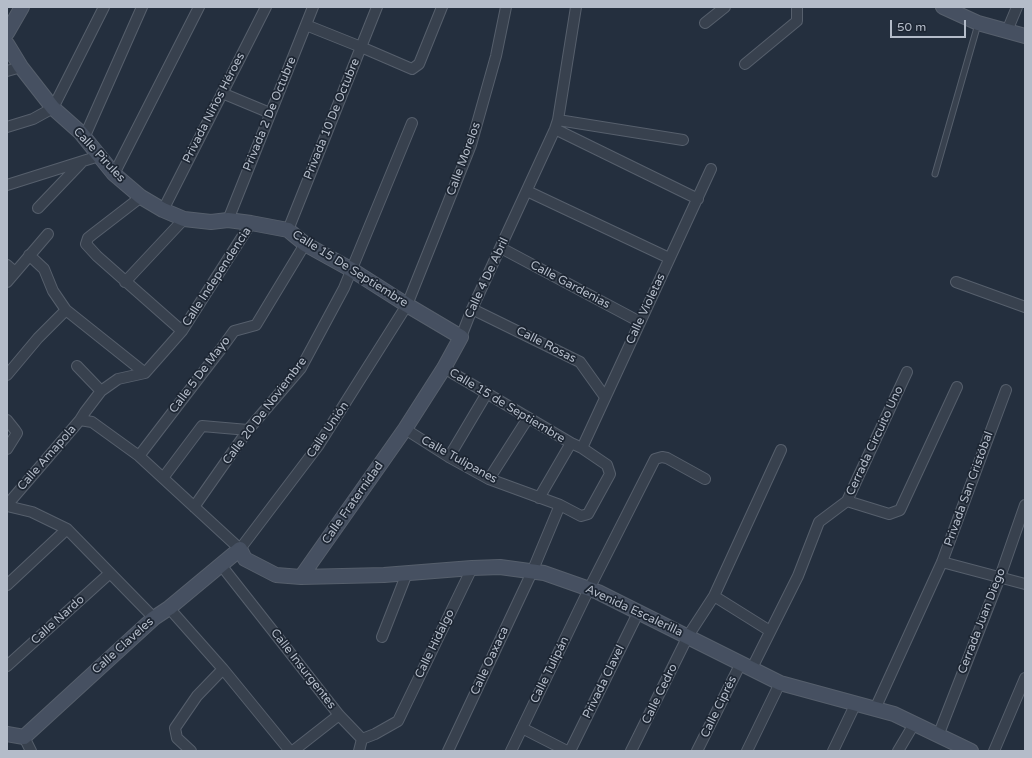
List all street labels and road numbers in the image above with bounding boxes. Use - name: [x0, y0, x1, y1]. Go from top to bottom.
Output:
- street label: Privada Niños Héroes: [180, 50, 248, 166]
- street label: Privada 2 De Octubre: [240, 55, 300, 173]
- street label: Privada 10 De Octubre: [301, 56, 363, 182]
- street label: Calle Morelos: [444, 120, 484, 198]
- street label: Calle Pirules: [70, 125, 128, 185]
- street label: Calle Independencia: [180, 225, 254, 329]
- street label: Calle 15 De Septiembre: [289, 227, 411, 311]
- street label: Calle 4 De Abril: [462, 235, 512, 321]
- street label: Calle Gardenias: [528, 258, 612, 312]
- street label: Calle Violetas: [623, 271, 669, 347]
- street label: Calle Rosas: [514, 324, 578, 366]
- street label: Calle 5 De Mayo: [167, 334, 233, 416]
- street label: Calle 20 De Noviembre: [220, 355, 310, 467]
- street label: Calle 15 de Septiembre: [446, 366, 568, 446]
- street label: Cerrada Circuito Uno: [843, 384, 907, 498]
- street label: Calle Unión: [304, 399, 352, 461]
- street label: Calle Amapola: [15, 422, 79, 494]
- street label: Privada San Cristóbal: [942, 430, 996, 548]
- street label: Calle Tulipanes: [418, 433, 500, 487]
- street label: Calle Fraternidad: [319, 459, 387, 547]
- street label: Cerrada Juan Diego: [955, 566, 1009, 676]
- street label: Avenida Escalerilla: [583, 582, 685, 640]
- street label: Calle Nardo: [28, 592, 88, 648]
- street label: Calle Hidalgo: [412, 607, 458, 681]
- street label: Calle Claveles: [89, 615, 157, 677]
- street label: Calle Oaxaca: [468, 625, 512, 697]
- street label: Calle Insurgentes: [267, 626, 339, 712]
- street label: Calle Tulipán: [528, 634, 572, 706]
- street label: Privada Clavel: [580, 643, 628, 721]
- street label: Calle Cedro: [639, 662, 681, 726]
- street label: Calle Ciprés: [698, 674, 740, 740]

